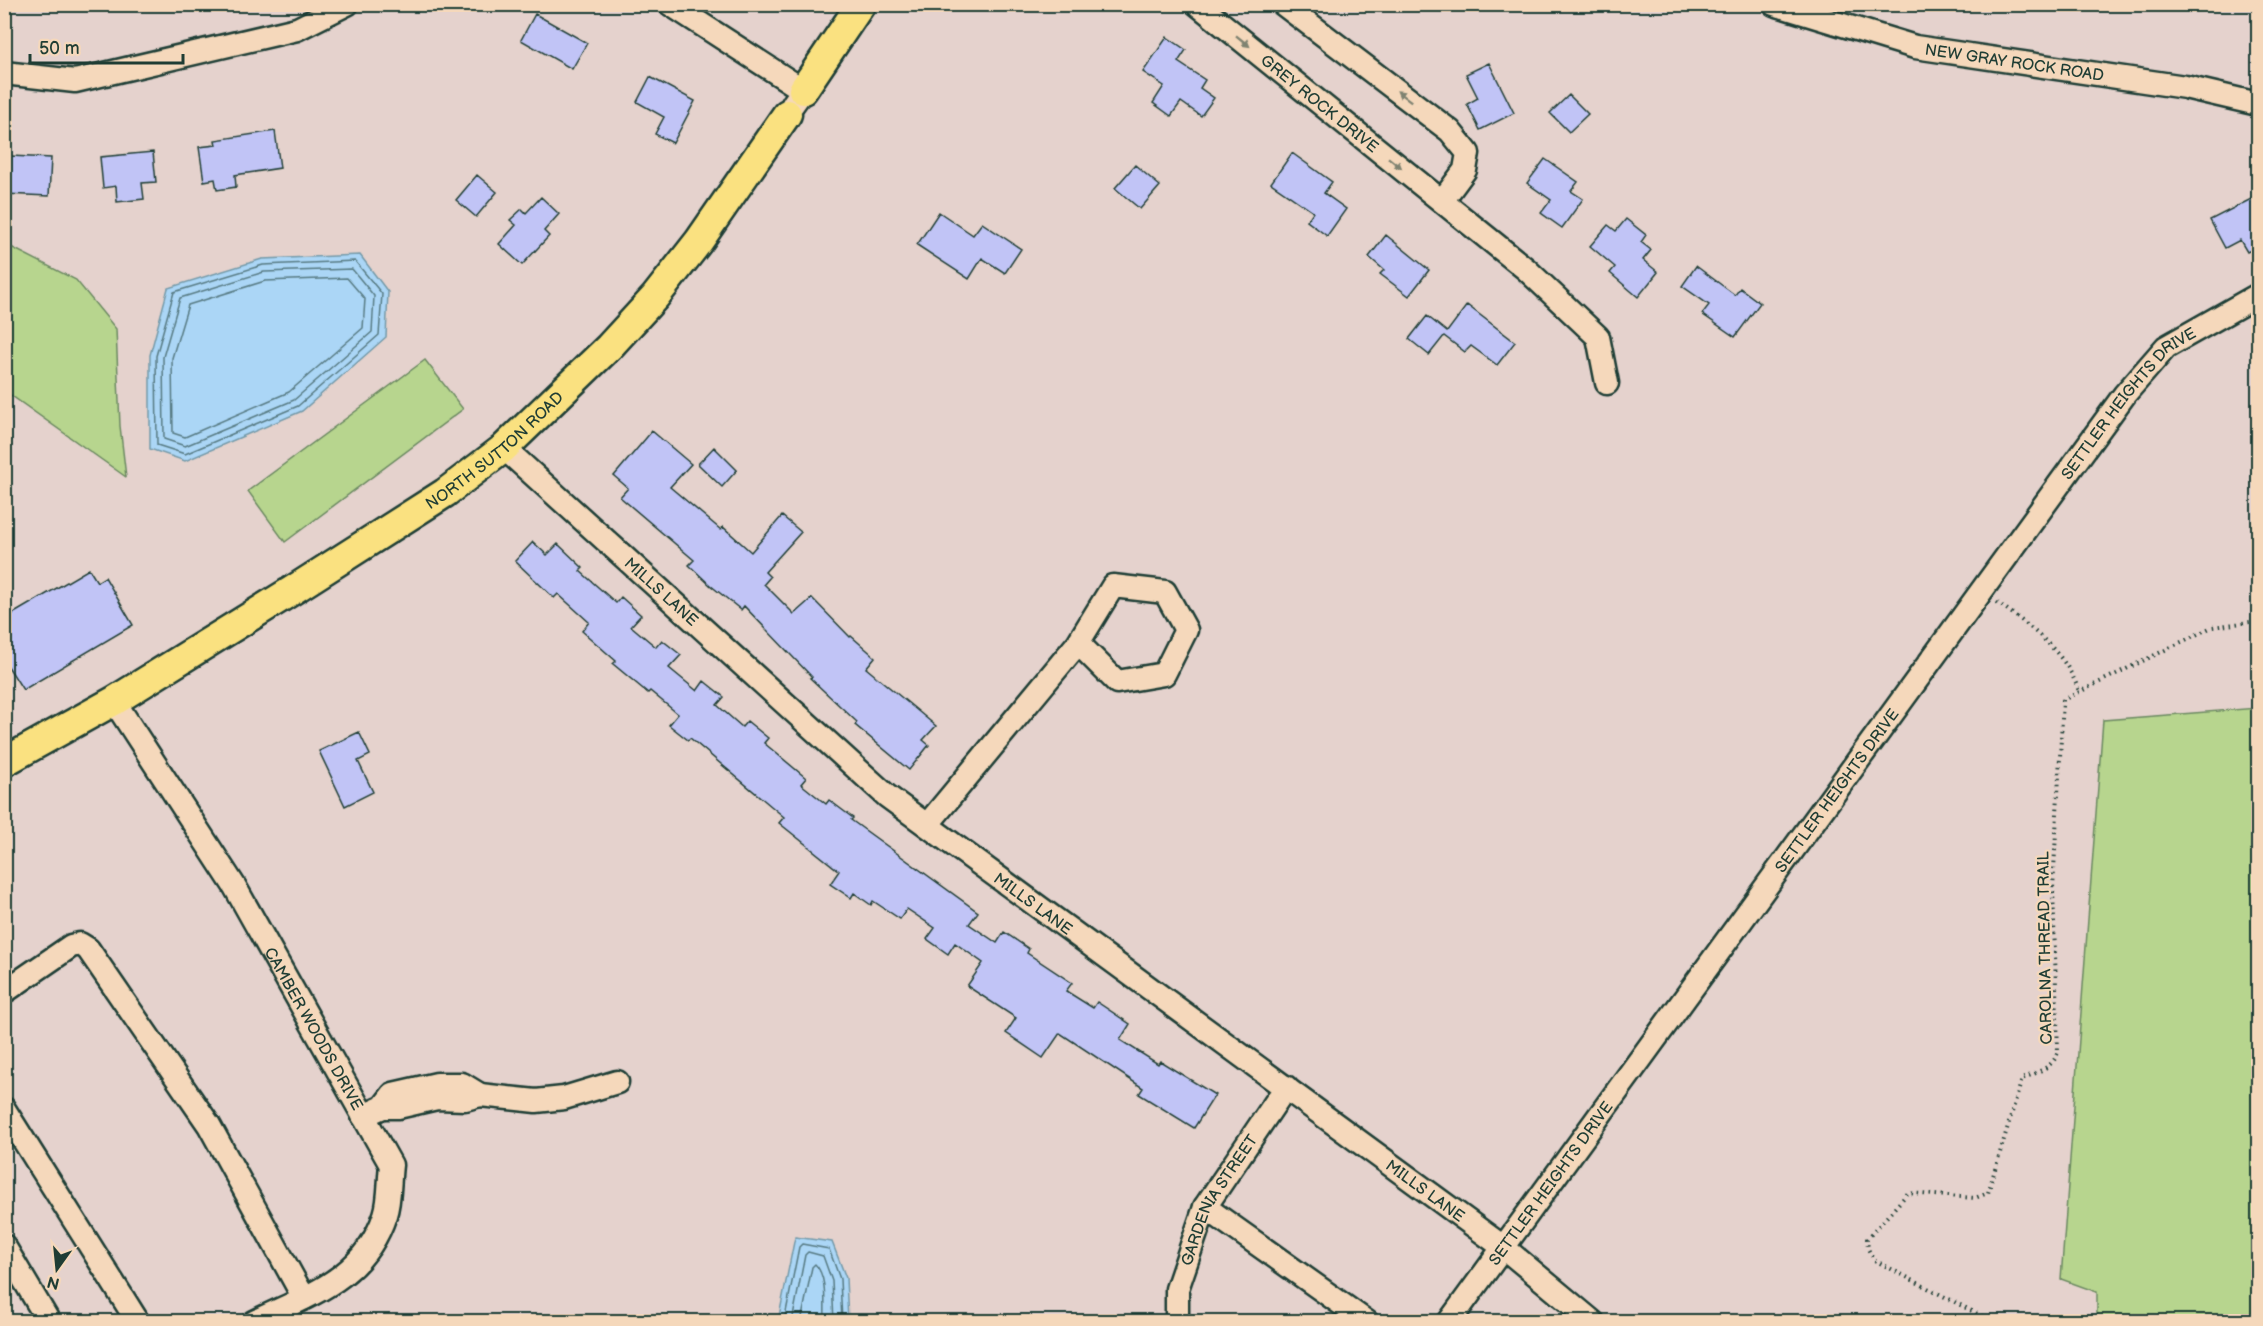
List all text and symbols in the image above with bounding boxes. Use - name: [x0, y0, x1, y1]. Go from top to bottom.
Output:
- scale bar: [30, 27, 183, 65]
- one-way arrow: [1235, 35, 1251, 48]
- text: 50 m: [39, 38, 80, 59]
- street label: NEW GRAY ROCK ROAD: [1923, 41, 2105, 86]
- street label: GREY ROCK DRIVE: [1256, 51, 1382, 157]
- one-way arrow: [1396, 90, 1412, 102]
- one-way arrow: [1387, 157, 1403, 170]
- street label: SETTLER HEIGHTS DRIVE: [2058, 324, 2200, 484]
- street label: NORTH SUTTON ROAD: [423, 388, 568, 514]
- street label: MILLS LANE: [620, 554, 701, 631]
- street label: SETTLER HEIGHTS DRIVE: [1772, 705, 1904, 877]
- street label: CAROLNA THREAD TRAIL: [2034, 851, 2057, 1045]
- street label: MILLS LANE: [990, 869, 1076, 940]
- street label: CAMBER WOODS DRIVE: [260, 944, 366, 1114]
- street label: SETTLER HEIGHTS DRIVE: [1486, 1098, 1617, 1269]
- street label: GARDENIA STREET: [1178, 1131, 1262, 1268]
- street label: MILLS LANE: [1382, 1156, 1468, 1227]
- north arrow: [27, 1239, 87, 1299]
- text: N: [45, 1271, 62, 1293]

